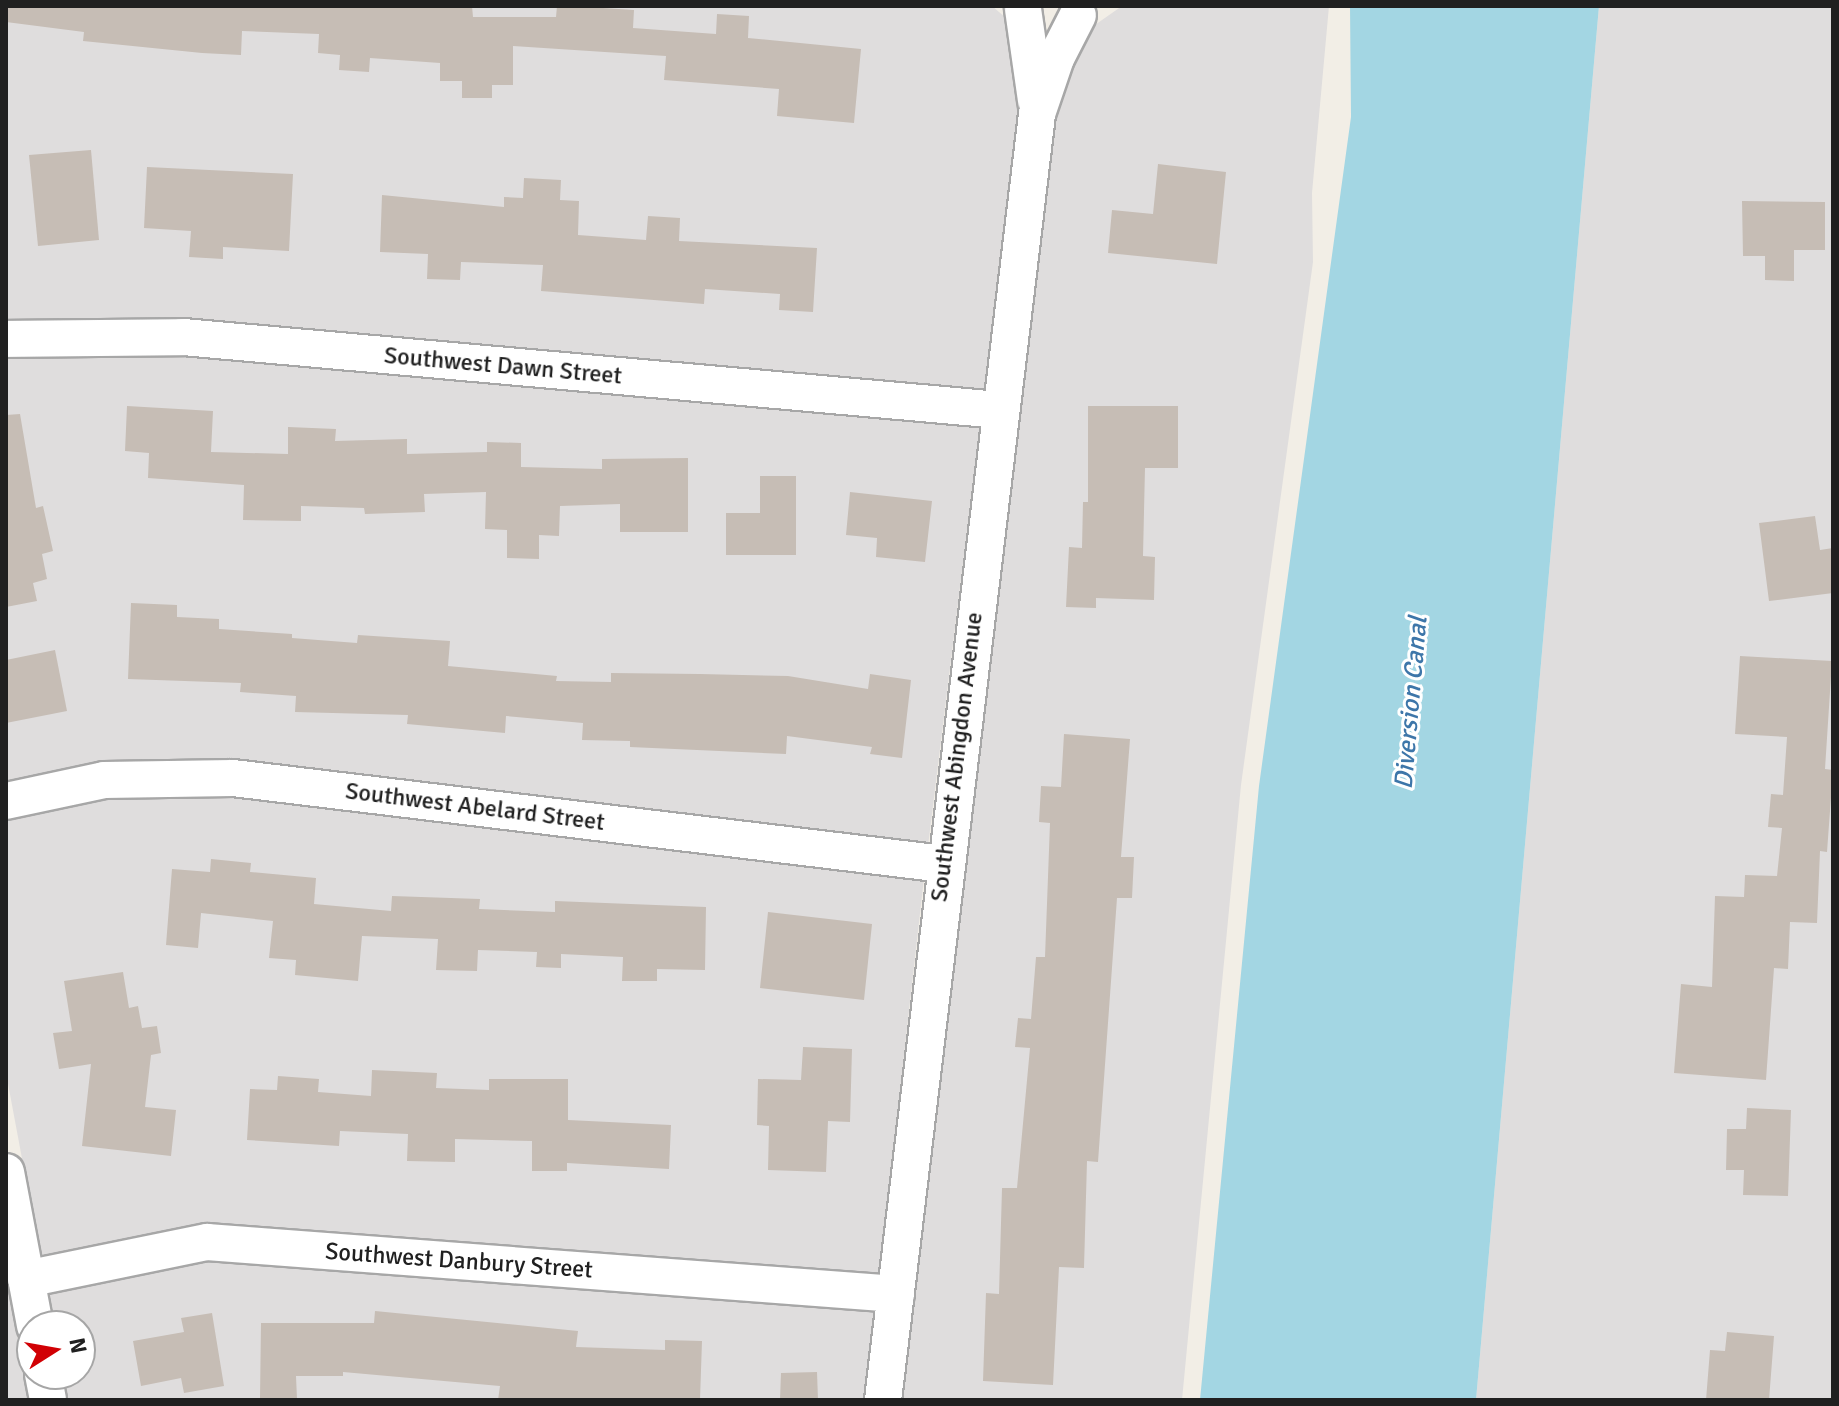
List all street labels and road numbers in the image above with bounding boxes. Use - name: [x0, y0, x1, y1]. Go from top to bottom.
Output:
- street label: Southwest Dawn Street: [383, 341, 623, 391]
- street label: Southwest Abingdon Avenue: [925, 611, 989, 903]
- street label: Southwest Abelard Street: [344, 777, 606, 837]
- street label: Southwest Danbury Street: [324, 1237, 594, 1285]

